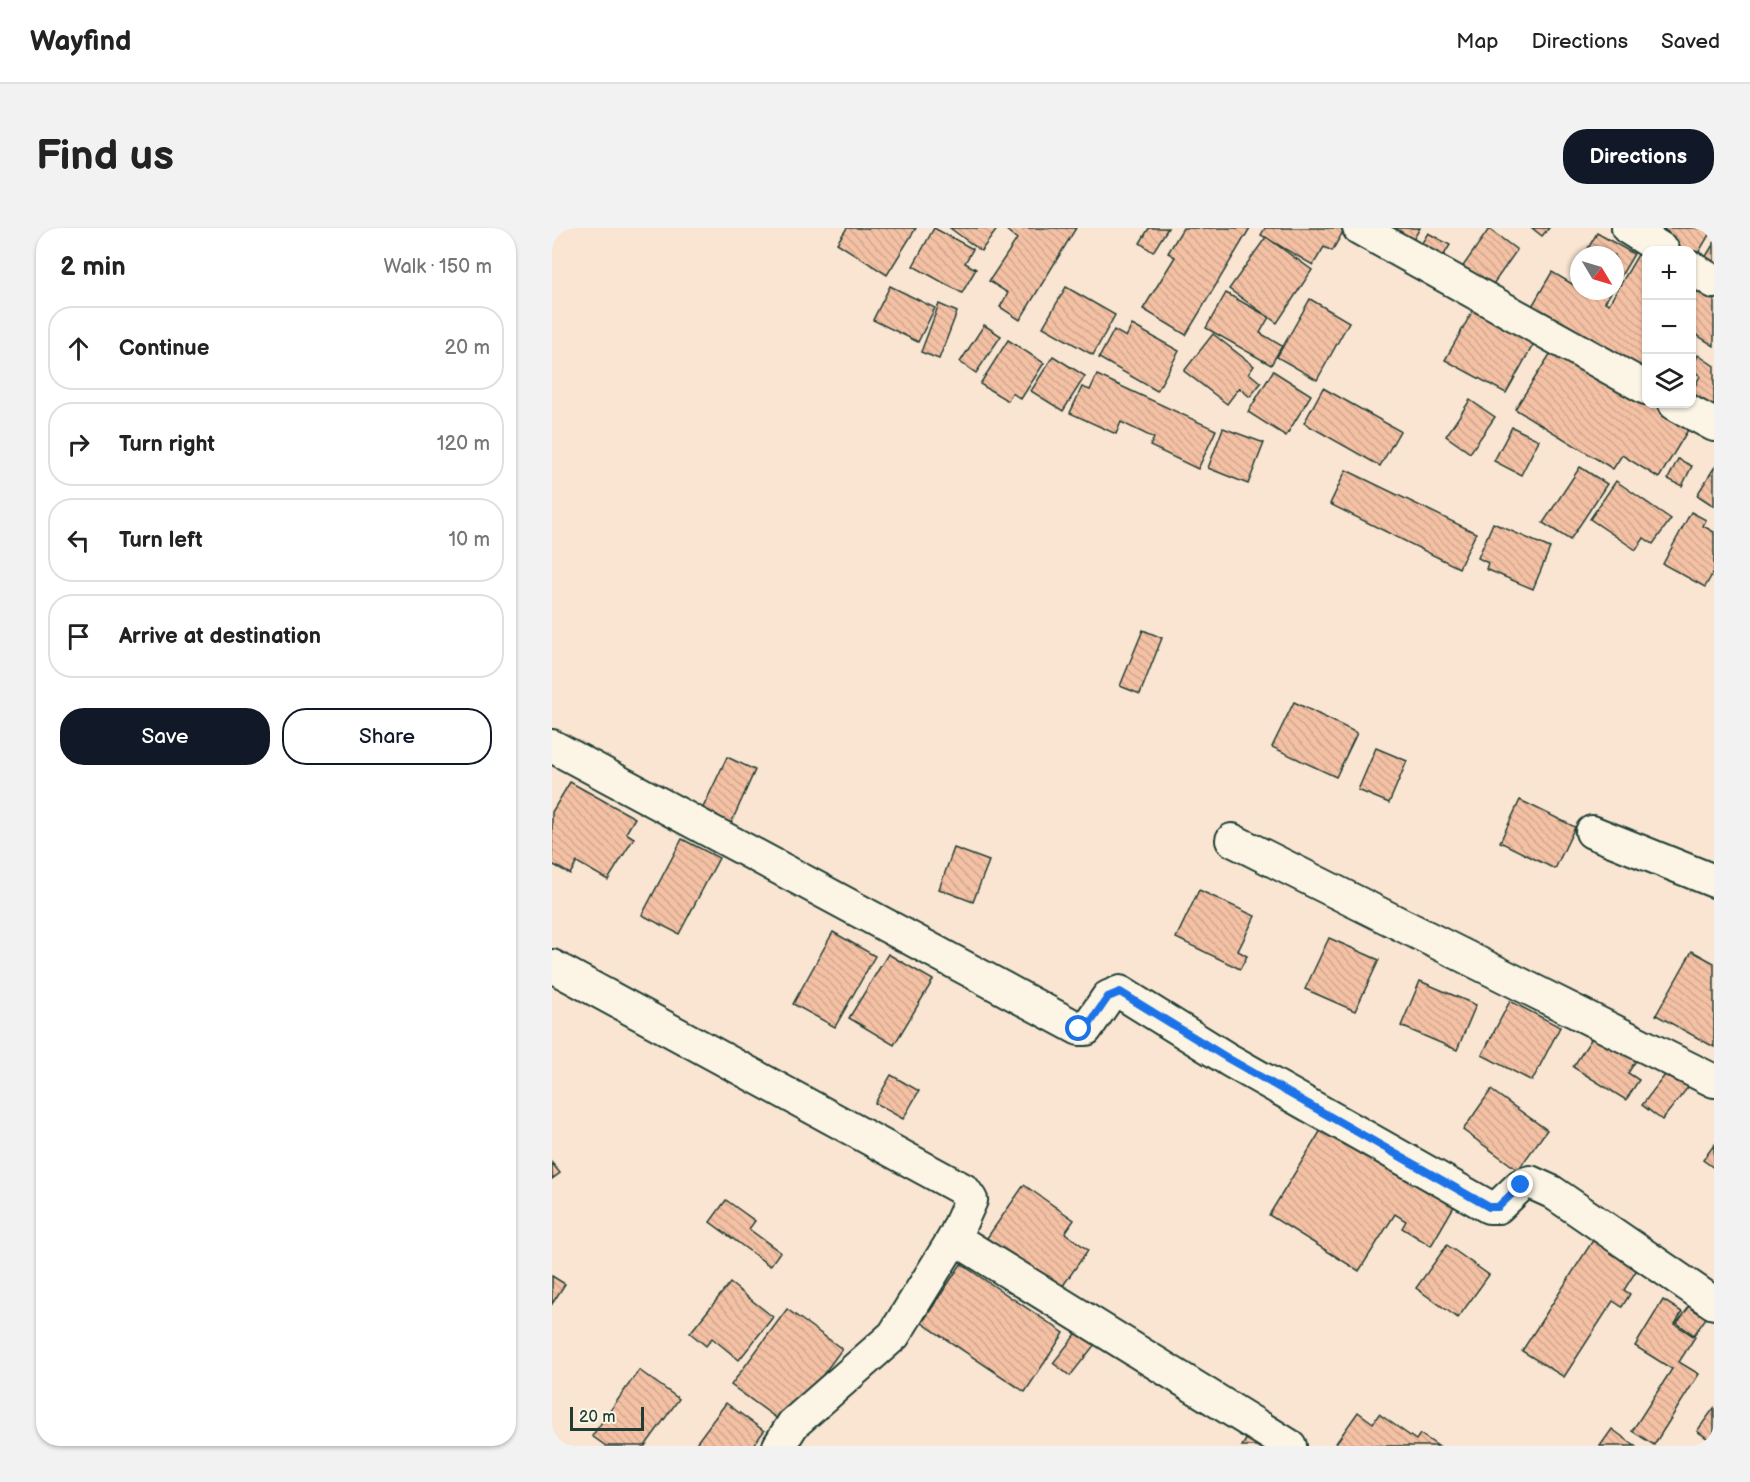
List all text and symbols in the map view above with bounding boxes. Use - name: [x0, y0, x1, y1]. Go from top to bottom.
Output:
- text: Wayfind: [30, 25, 131, 58]
- text: Map: [1456, 29, 1499, 54]
- text: Directions: [1532, 29, 1628, 54]
- text: Saved: [1661, 29, 1720, 54]
- button: Directions: [1563, 129, 1714, 184]
- text: Find us: [36, 131, 174, 182]
- north arrow: [1570, 246, 1624, 300]
- map controls: [1642, 246, 1696, 408]
- button: +: [1642, 246, 1696, 300]
- text: 2 min: [60, 252, 126, 283]
- text: Walk · 150 m: [383, 255, 492, 279]
- button: −: [1642, 300, 1696, 354]
- icon: ahead: [62, 332, 95, 365]
- text: Continue: [119, 335, 209, 362]
- text: 20 m: [445, 336, 490, 360]
- button: layers: [1642, 354, 1696, 408]
- icon: right: [62, 428, 95, 461]
- text: Turn right: [119, 431, 215, 458]
- text: 120 m: [437, 432, 490, 456]
- icon: left: [62, 524, 95, 557]
- text: Turn left: [119, 527, 203, 554]
- text: 10 m: [449, 528, 490, 552]
- icon: arrive: [62, 620, 95, 653]
- text: Arrive at destination: [119, 623, 321, 650]
- button: Save: [60, 708, 270, 765]
- button: Share: [282, 708, 492, 765]
- route start: [1065, 1015, 1091, 1041]
- route end: [1507, 1171, 1533, 1197]
- scale bar: [570, 1404, 644, 1432]
- text: 20 m: [579, 1408, 615, 1427]

